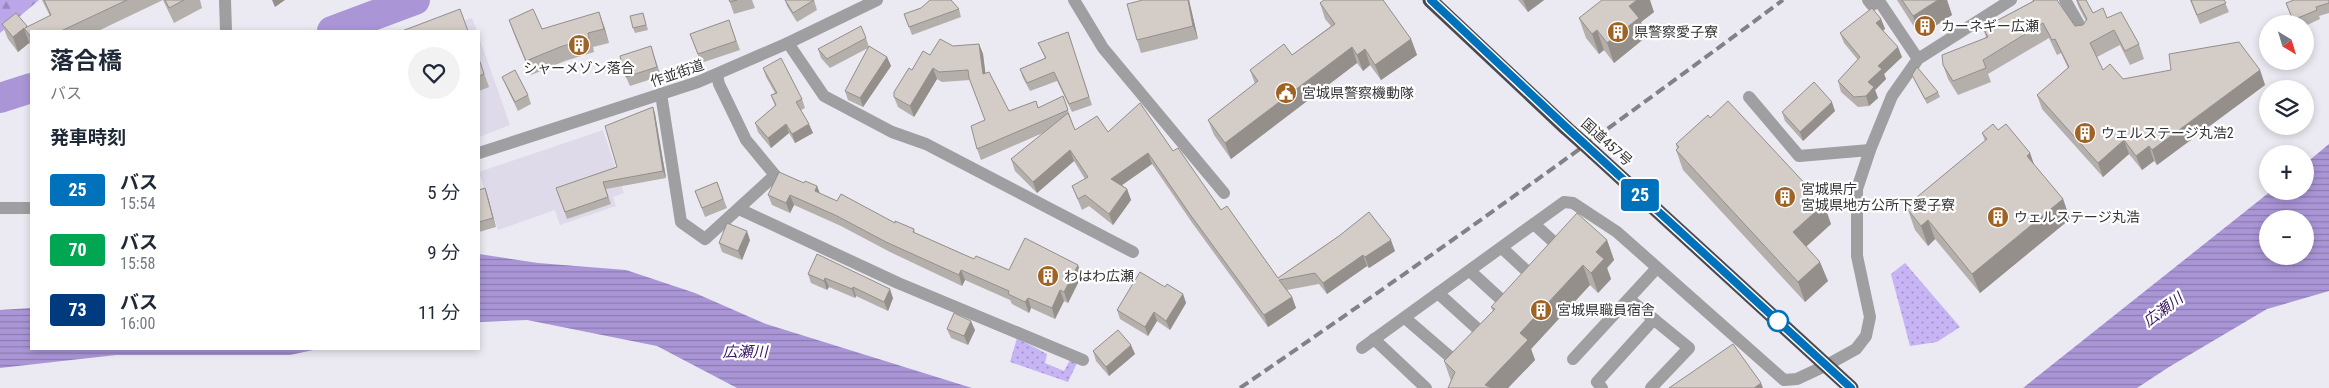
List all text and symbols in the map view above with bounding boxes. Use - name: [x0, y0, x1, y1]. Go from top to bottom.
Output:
- building icon: カーネギー広瀬: [1913, 14, 1937, 38]
- north arrow: [2259, 15, 2314, 70]
- map controls: [2259, 15, 2314, 265]
- place label: カーネギー広瀬: [1941, 18, 2039, 34]
- building icon: 県警察愛子寮: [1606, 20, 1630, 44]
- place label: 県警察愛子寮: [1634, 24, 1718, 40]
- building icon: シャーメゾン落合: [567, 33, 591, 57]
- text: 落合橋: [50, 47, 122, 75]
- button: heart: [408, 47, 460, 99]
- street label: 作並街道: [648, 56, 706, 90]
- place label: シャーメゾン落合: [523, 60, 635, 76]
- button: layers: [2259, 80, 2314, 135]
- public building icon: 宮城県警察機動隊: [1274, 81, 1298, 105]
- text: バス: [50, 84, 82, 103]
- place label: 宮城県警察機動隊: [1302, 85, 1414, 101]
- street label: 国道457号: [1578, 115, 1636, 169]
- building icon: ウェルステージ丸浩2: [2073, 121, 2097, 145]
- place label: ウェルステージ丸浩2: [2101, 125, 2234, 141]
- text: 発車時刻: [50, 126, 126, 149]
- button: +: [2259, 145, 2314, 200]
- text: バス: [120, 171, 158, 194]
- text: 25: [68, 179, 87, 200]
- line badge: 25: [1618, 179, 1662, 211]
- text: 5 分: [427, 181, 460, 204]
- place label: 宮城県庁 宮城県地方公所下愛子寮: [1801, 181, 1955, 213]
- text: 25: [1631, 184, 1649, 205]
- building icon: 宮城県庁 宮城県地方公所下愛子寮: [1773, 185, 1797, 209]
- text: 15:54: [120, 194, 155, 213]
- building icon: ウェルステージ丸浩: [1986, 205, 2010, 229]
- place label: ウェルステージ丸浩: [2014, 209, 2140, 225]
- button: −: [2259, 210, 2314, 265]
- text: バス: [120, 231, 158, 254]
- text: 70: [68, 239, 87, 260]
- text: 9 分: [427, 241, 460, 264]
- text: 15:58: [120, 254, 155, 273]
- building icon: わはわ広瀬: [1036, 264, 1060, 288]
- place label: わはわ広瀬: [1064, 268, 1134, 284]
- water label: 広瀬川: [2140, 288, 2188, 331]
- text: バス: [120, 291, 158, 314]
- building icon: 宮城県職員宿舎: [1529, 298, 1553, 322]
- text: 73: [68, 299, 87, 320]
- text: 11 分: [418, 301, 460, 324]
- place label: 宮城県職員宿舎: [1557, 302, 1655, 318]
- unlabelled marker: [1767, 310, 1789, 332]
- text: 16:00: [120, 314, 155, 333]
- water label: 広瀬川: [722, 343, 769, 361]

